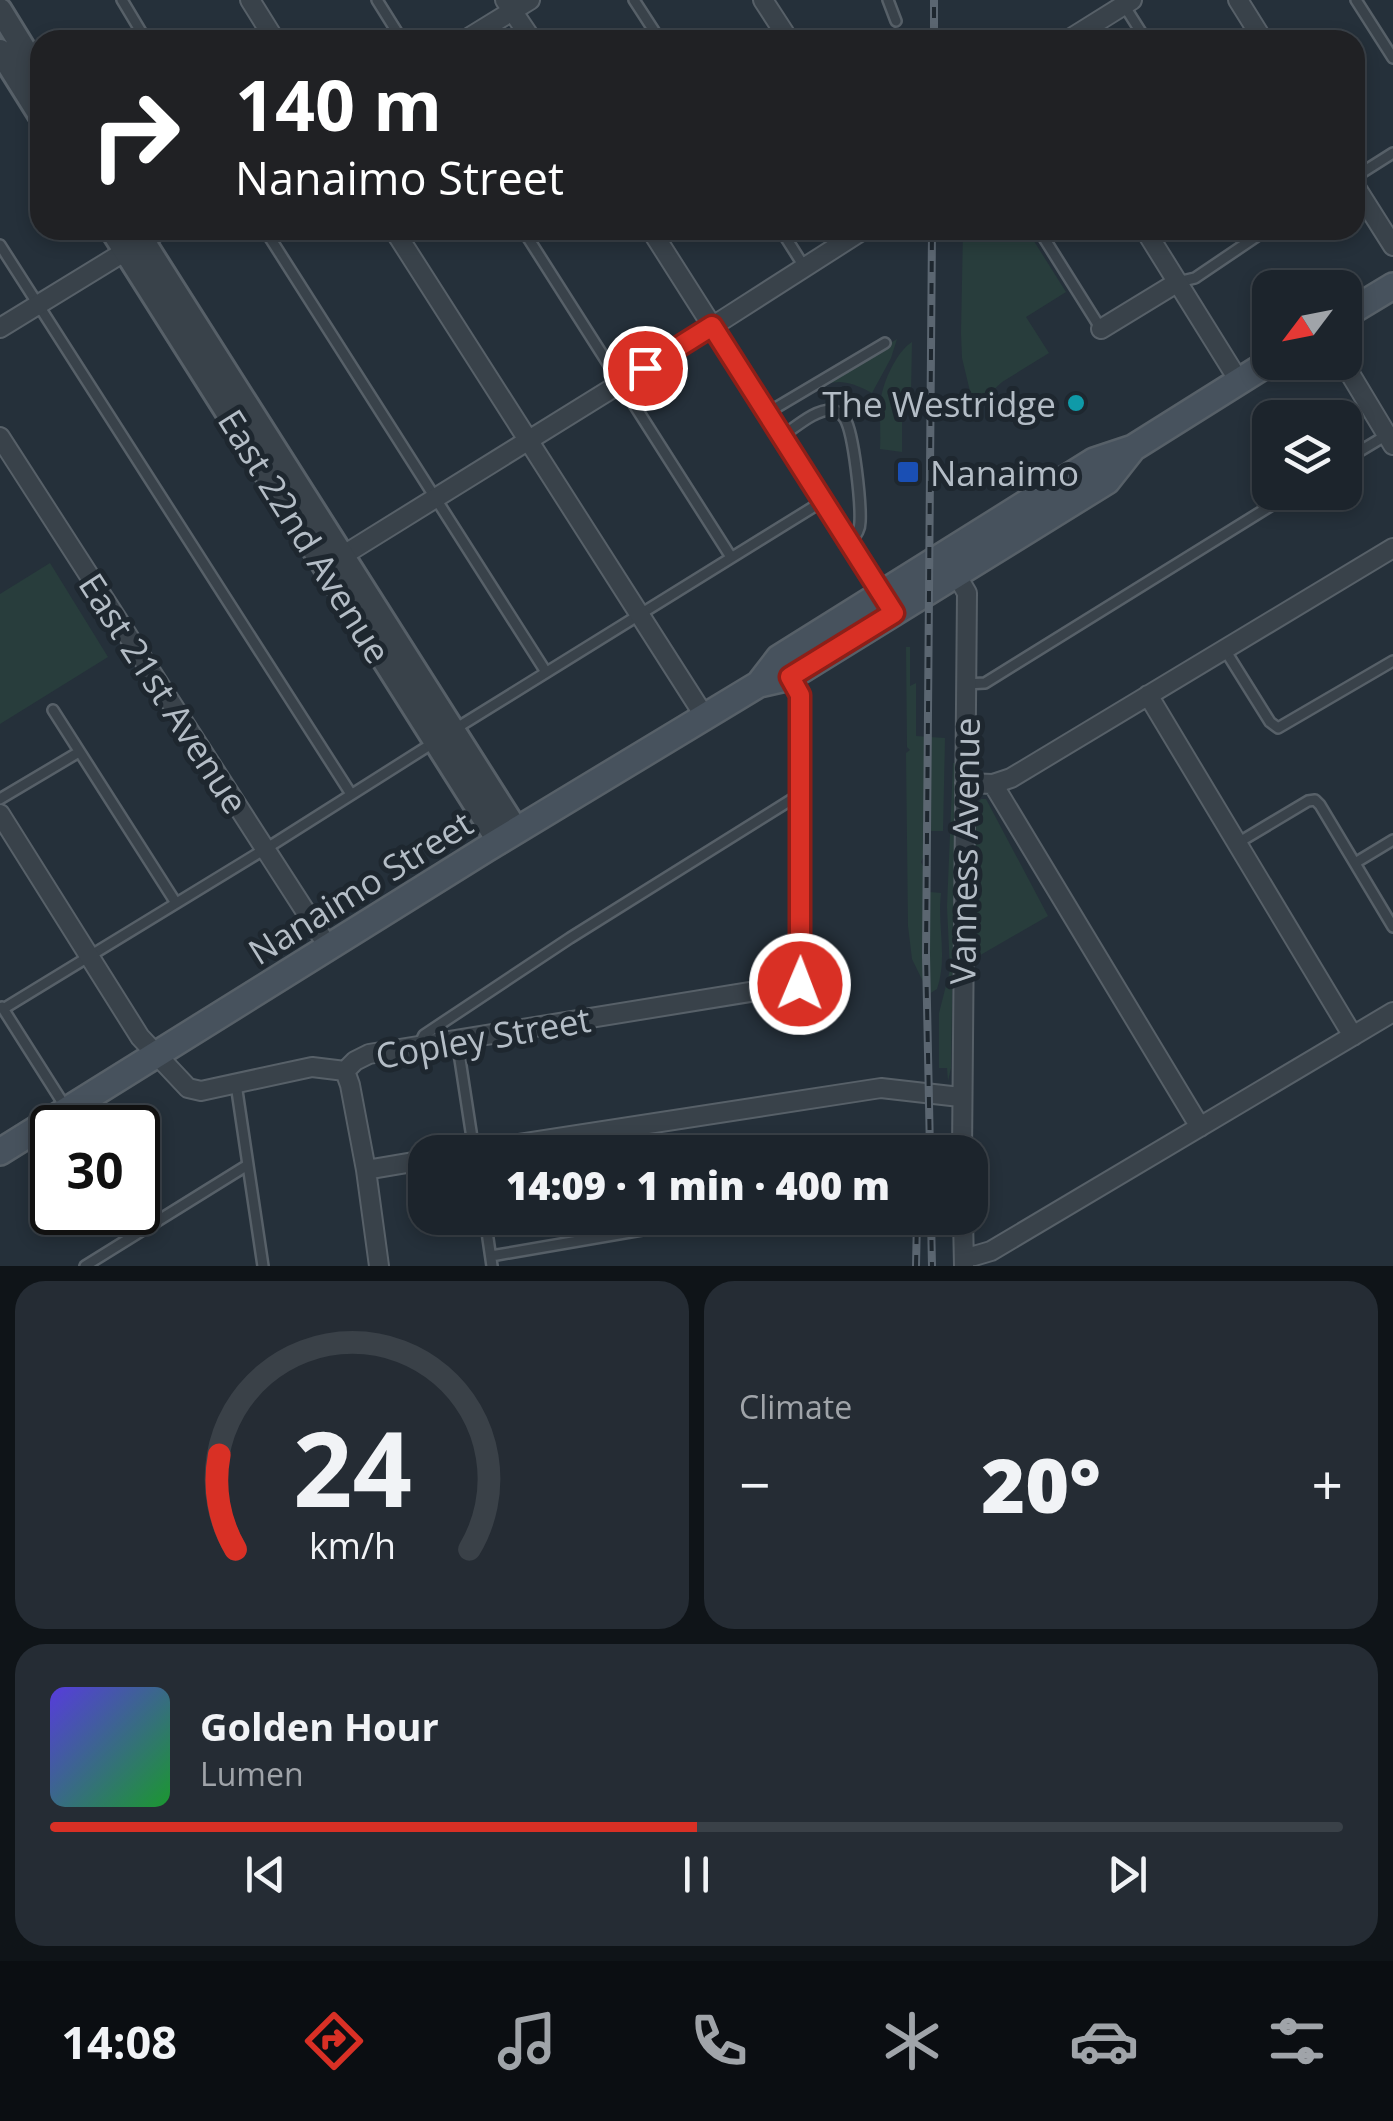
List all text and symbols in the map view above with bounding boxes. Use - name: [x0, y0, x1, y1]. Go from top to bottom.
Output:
- text: 140 m: [235, 56, 442, 152]
- icon: right: [70, 70, 200, 200]
- text: Nanaimo Street: [235, 147, 564, 208]
- north arrow: [1252, 270, 1362, 380]
- map controls: [1252, 270, 1362, 510]
- pin: [603, 326, 688, 411]
- icon: arrive: [618, 341, 673, 396]
- place label: The Westridge: [822, 380, 1056, 427]
- marker: The Westridge: [1065, 392, 1087, 414]
- street label: East 22nd Avenue: [208, 400, 402, 672]
- button: layers: [1252, 400, 1362, 510]
- place label: Nanaimo: [930, 449, 1079, 496]
- marker: Nanaimo: [895, 459, 921, 485]
- street label: East 21st Avenue: [69, 564, 259, 822]
- street label: Vanness Avenue: [938, 717, 990, 985]
- street label: Nanaimo Street: [239, 799, 481, 975]
- position arrow: [748, 932, 852, 1036]
- street label: Copley Street: [372, 995, 594, 1079]
- speed limit sign: 30: [30, 1105, 160, 1235]
- text: 14:09 · 1 min · 400 m: [506, 1159, 890, 1211]
- text: Climate: [739, 1385, 852, 1428]
- text: 24: [293, 1396, 411, 1537]
- text: 20°: [981, 1433, 1101, 1535]
- text: −: [739, 1446, 770, 1521]
- text: +: [1312, 1446, 1343, 1521]
- text: km/h: [309, 1521, 395, 1569]
- text: Golden Hour: [200, 1700, 439, 1752]
- text: Lumen: [200, 1752, 304, 1795]
- icon: previous: [238, 1847, 293, 1902]
- icon: pause: [669, 1847, 724, 1902]
- icon: next: [1100, 1847, 1155, 1902]
- icon: directions: [299, 2006, 369, 2076]
- icon: music: [492, 2006, 562, 2076]
- icon: phone: [684, 2006, 754, 2076]
- icon: climate: [877, 2006, 947, 2076]
- icon: car: [1069, 2006, 1139, 2076]
- icon: filters: [1262, 2006, 1332, 2076]
- text: 14:08: [61, 2011, 177, 2072]

